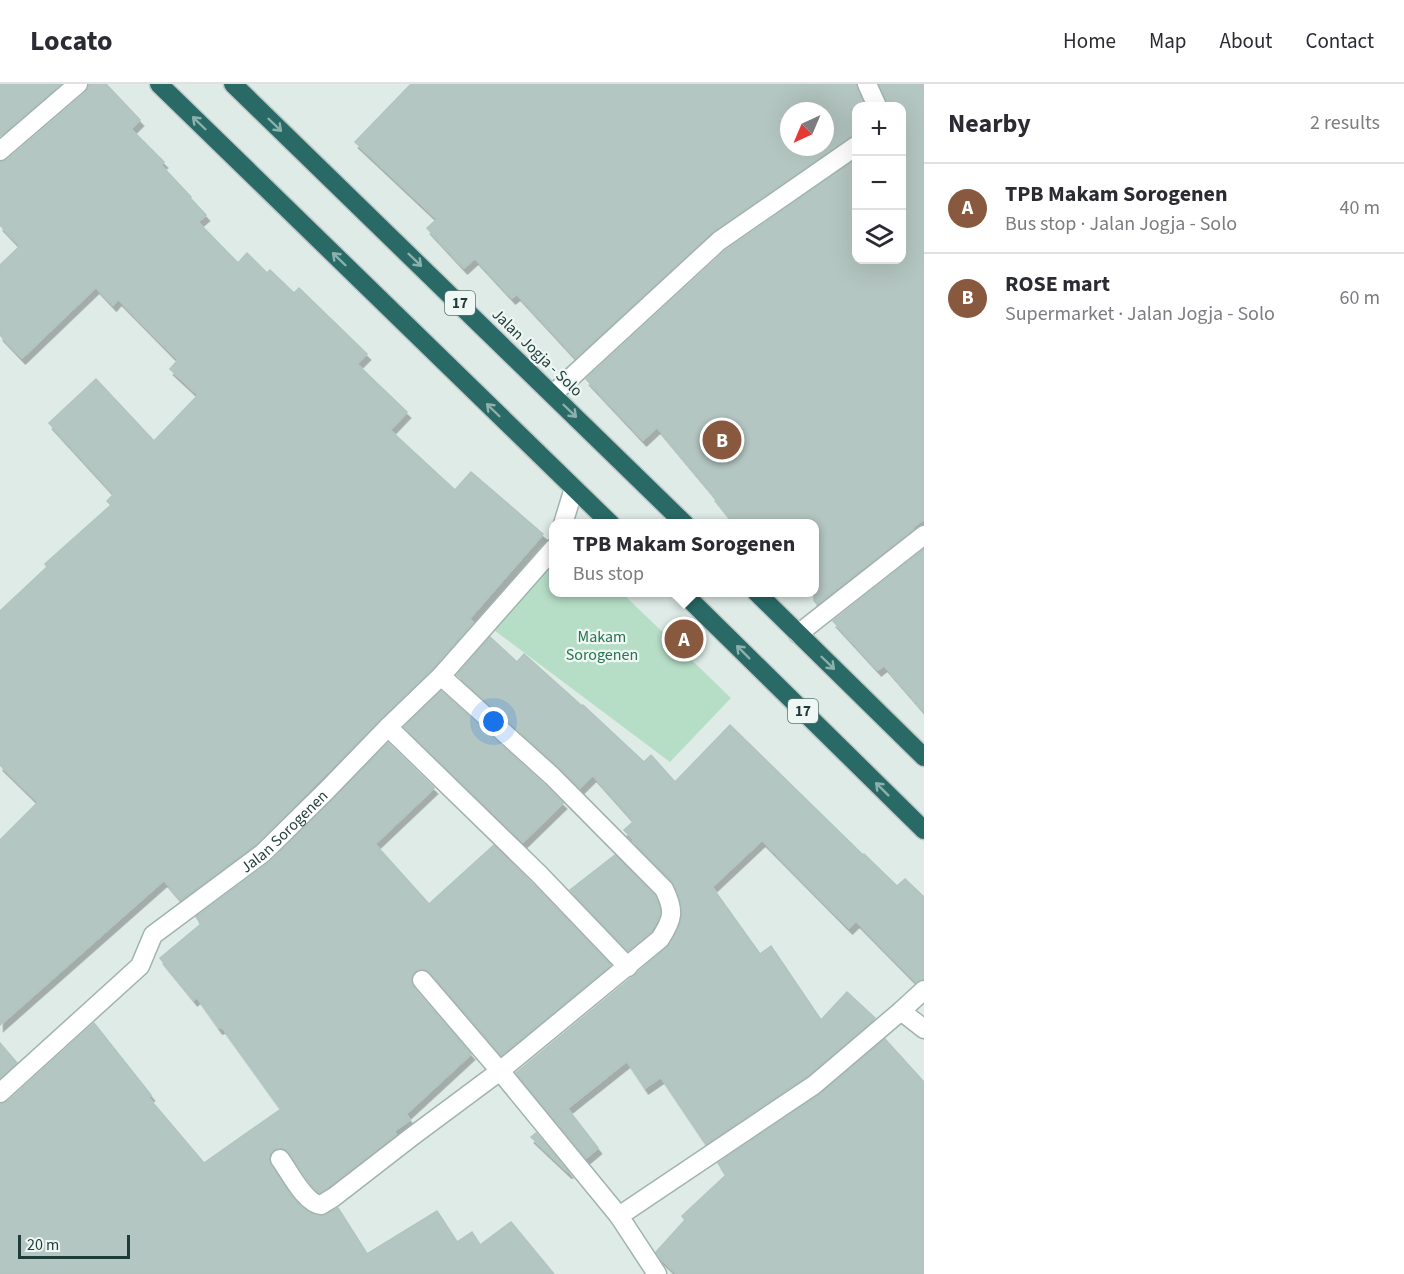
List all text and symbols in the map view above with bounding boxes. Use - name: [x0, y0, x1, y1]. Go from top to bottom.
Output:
- text: Locato: [30, 21, 112, 61]
- text: Home: [1063, 26, 1116, 56]
- text: Map: [1149, 26, 1187, 56]
- text: About: [1220, 26, 1272, 56]
- text: Contact: [1305, 26, 1374, 56]
- north arrow: [780, 102, 834, 156]
- map controls: [852, 102, 906, 264]
- button: +: [852, 102, 906, 156]
- text: Nearby: [948, 105, 1031, 142]
- text: 2 results: [1310, 109, 1380, 137]
- one-way arrow: [191, 116, 206, 130]
- one-way arrow: [268, 117, 283, 132]
- button: −: [852, 156, 906, 210]
- text: TPB Makam Sorogenen: [1005, 178, 1228, 210]
- text: A: [962, 194, 973, 222]
- text: 40 m: [1340, 194, 1380, 222]
- button: layers: [852, 210, 906, 264]
- text: Bus stop · Jalan Jogja - Solo: [1005, 210, 1237, 238]
- one-way arrow: [331, 252, 346, 266]
- one-way arrow: [408, 253, 423, 268]
- text: ROSE mart: [1005, 268, 1110, 300]
- text: B: [961, 284, 974, 312]
- text: 60 m: [1340, 284, 1380, 312]
- road number: 17: [445, 291, 475, 315]
- text: Supermarket · Jalan Jogja - Solo: [1005, 300, 1275, 328]
- street label: Jalan Jogja - Solo: [487, 304, 587, 402]
- one-way arrow: [486, 402, 501, 417]
- one-way arrow: [563, 403, 578, 418]
- pin: B: [702, 418, 742, 462]
- popup: [549, 519, 819, 597]
- text: TPB Makam Sorogenen: [573, 528, 795, 560]
- text: Bus stop: [573, 560, 644, 588]
- pin: A: [664, 616, 704, 662]
- park label: Makam Sorogenen: [566, 626, 638, 666]
- one-way arrow: [736, 645, 751, 659]
- one-way arrow: [820, 655, 835, 670]
- road number: 17: [788, 699, 818, 723]
- your location: [479, 707, 508, 736]
- one-way arrow: [875, 781, 890, 796]
- street label: Jalan Sorogenen: [236, 785, 333, 878]
- scale bar: [18, 1232, 130, 1260]
- text: 20 m: [27, 1234, 59, 1256]

